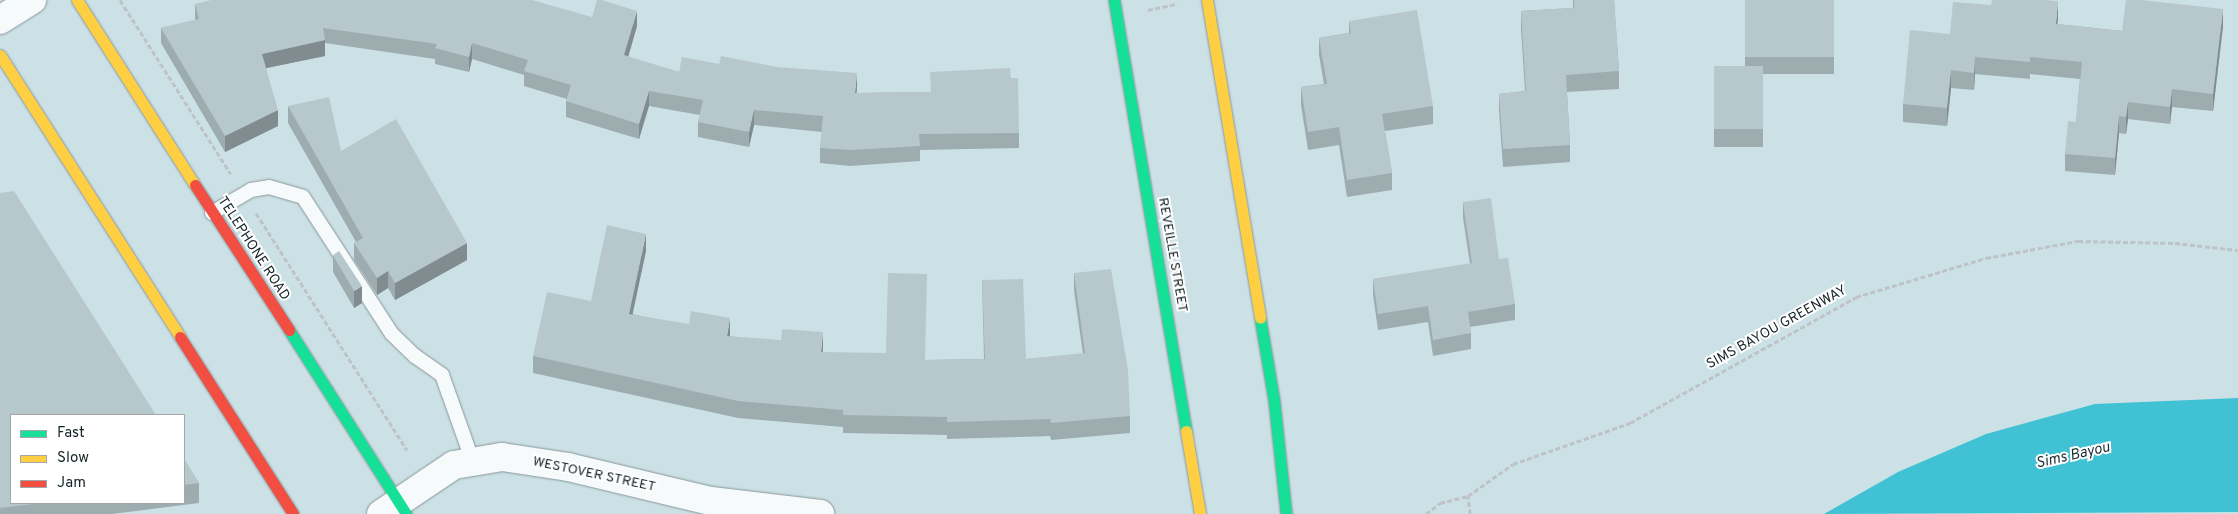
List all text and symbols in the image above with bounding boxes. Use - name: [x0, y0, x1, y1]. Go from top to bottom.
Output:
- street label: TELEPHONE ROAD: [213, 194, 293, 304]
- street label: REVEILLE STREET: [1154, 196, 1190, 314]
- street label: SIMS BAYOU GREENWAY: [1704, 282, 1850, 374]
- legend: [10, 414, 185, 504]
- text: Fast: [57, 424, 85, 443]
- water label: Sims Bayou: [2034, 439, 2112, 473]
- text: Slow: [57, 449, 89, 468]
- street label: WESTOVER STREET: [531, 454, 657, 496]
- text: Jam: [57, 474, 86, 493]

